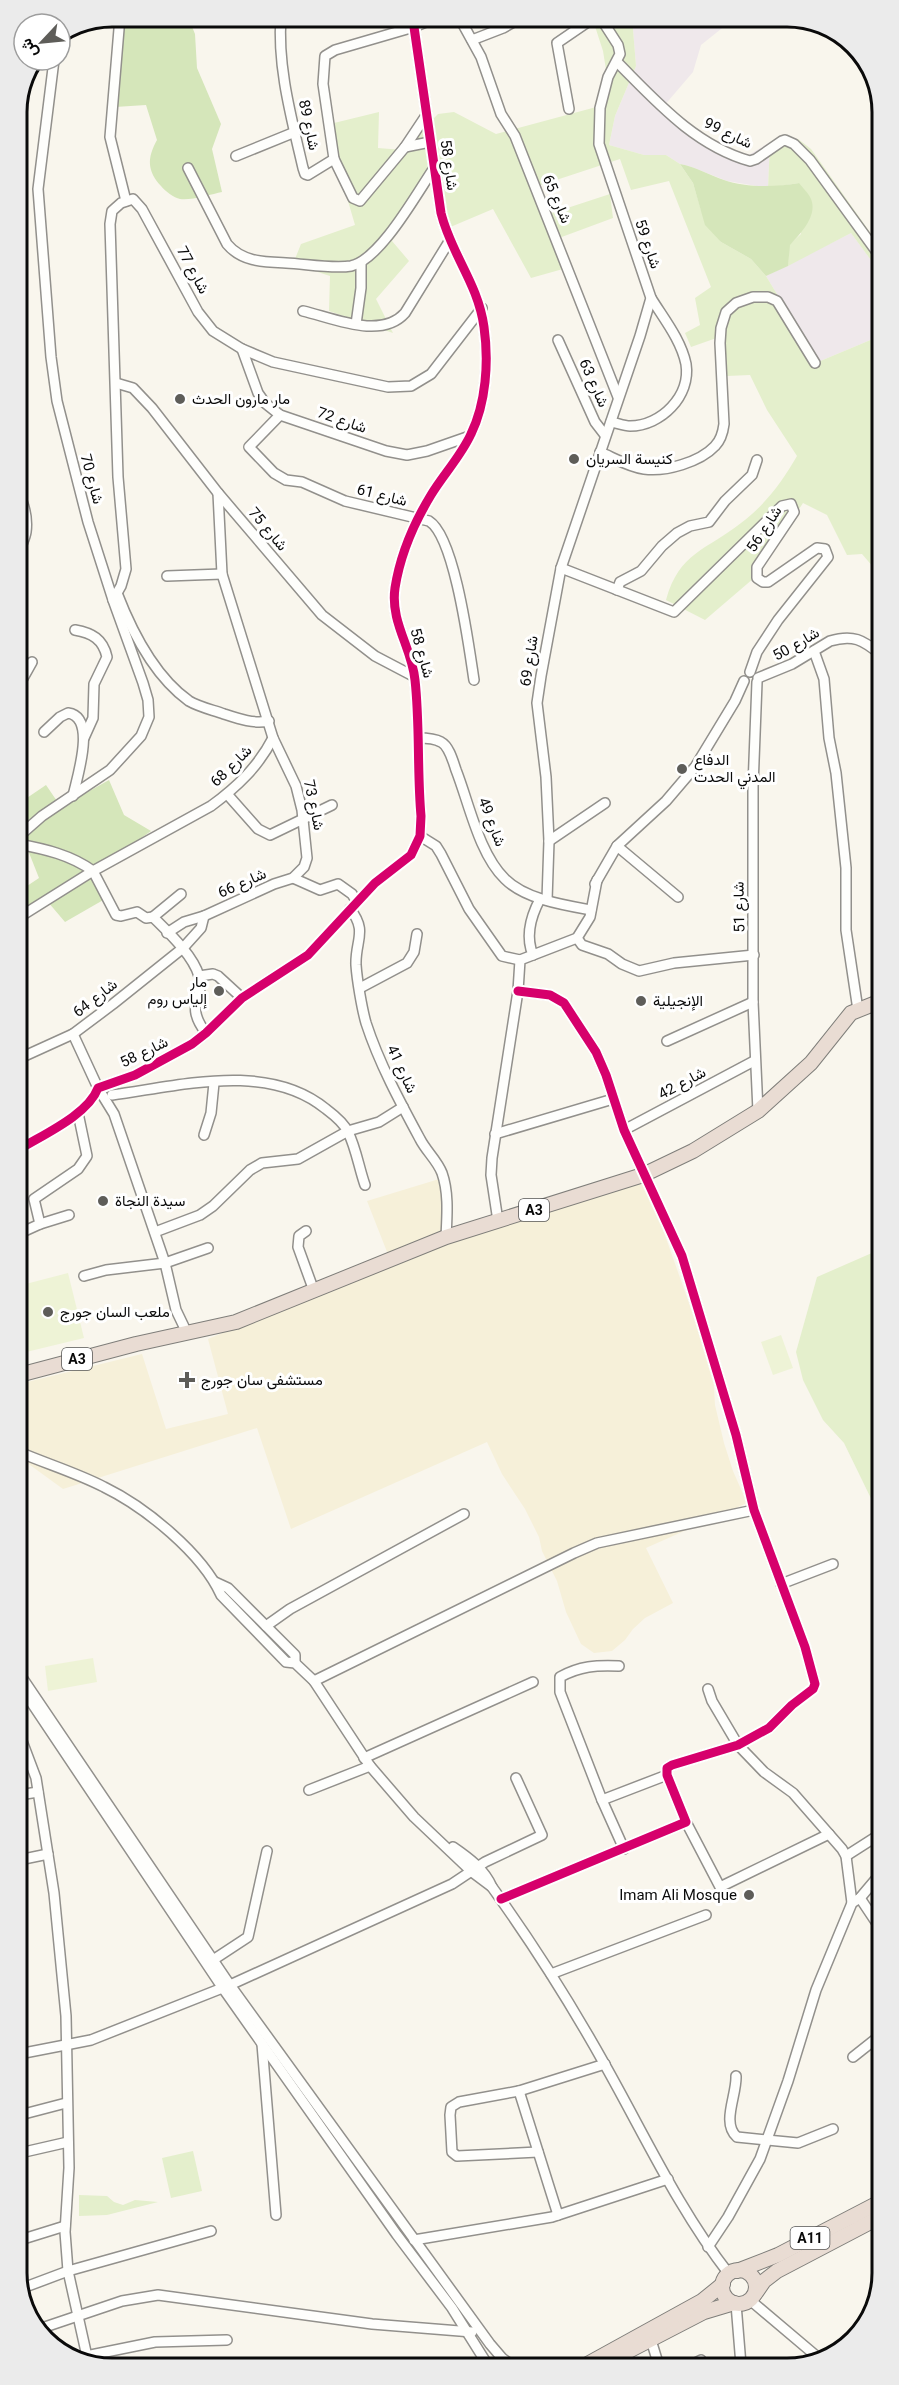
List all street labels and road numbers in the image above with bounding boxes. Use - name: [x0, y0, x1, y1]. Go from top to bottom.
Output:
- street label: شارع 89: [291, 98, 324, 153]
- street label: شارع 99: [699, 113, 755, 156]
- street label: شارع 58: [433, 138, 462, 192]
- street label: شارع 65: [535, 172, 576, 228]
- street label: شارع 59: [627, 217, 666, 273]
- street label: شارع 77: [170, 243, 214, 299]
- street label: شارع 63: [572, 356, 614, 412]
- street label: شارع 72: [314, 402, 370, 441]
- street label: شارع 70: [73, 452, 108, 507]
- street label: شارع 61: [354, 479, 409, 514]
- street label: شارع 56: [742, 502, 789, 557]
- street label: شارع 75: [242, 503, 292, 557]
- street label: شارع 50: [769, 622, 825, 668]
- street label: شارع 58: [402, 626, 439, 681]
- street label: شارع 69: [515, 634, 546, 688]
- street label: شارع 68: [206, 741, 258, 793]
- street label: شارع 73: [296, 778, 329, 833]
- street label: شارع 49: [471, 795, 511, 851]
- street label: شارع 66: [215, 863, 271, 905]
- street label: شارع 51: [729, 881, 752, 933]
- street label: شارع 64: [69, 974, 123, 1024]
- street label: شارع 58: [117, 1032, 173, 1075]
- street label: شارع 41: [379, 1042, 422, 1098]
- street label: شارع 42: [655, 1062, 711, 1106]
- road number: A3: [519, 1199, 549, 1221]
- road number: A3: [62, 1348, 92, 1370]
- road number: A11: [790, 2227, 830, 2249]

